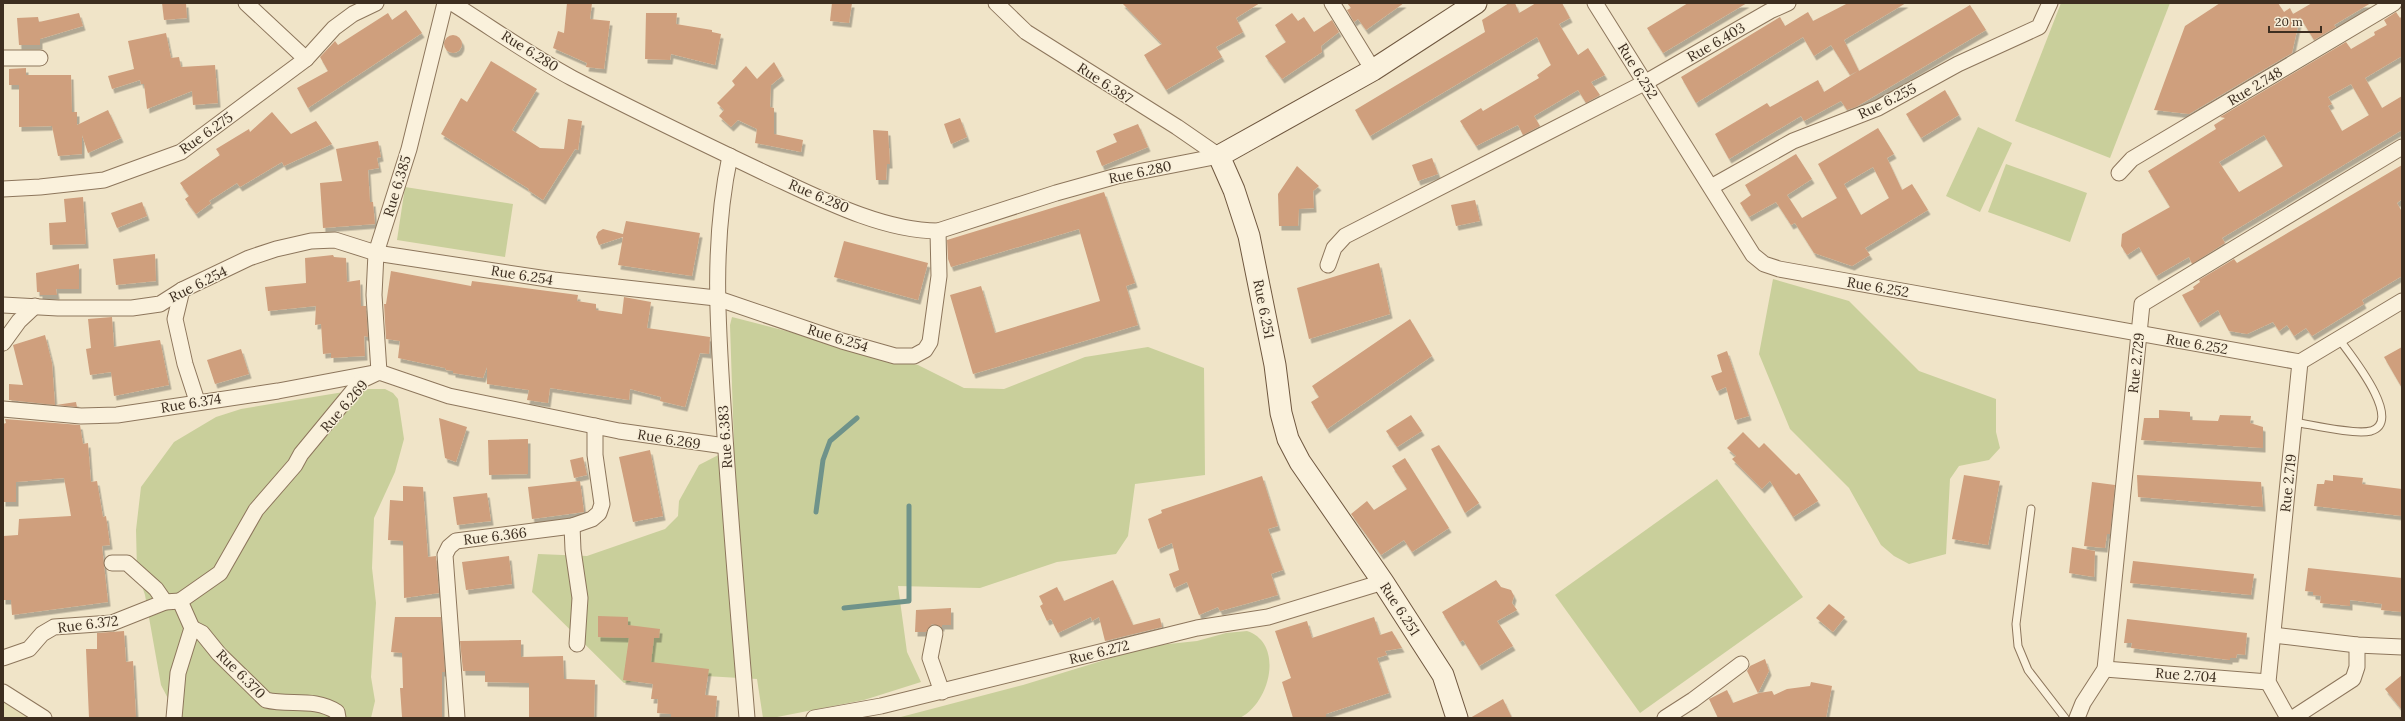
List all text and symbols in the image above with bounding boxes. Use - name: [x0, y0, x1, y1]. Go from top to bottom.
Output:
- scale bar: [2269, 8, 2321, 34]
- text: 20 m: [2275, 14, 2303, 29]
- street label: Rue 6.403: [1684, 18, 1748, 66]
- street label: Rue 6.280: [498, 26, 562, 76]
- street label: Rue 6.252: [1614, 40, 1662, 102]
- street label: Rue 6.387: [1074, 59, 1136, 108]
- street label: Rue 2.748: [2224, 63, 2286, 109]
- street label: Rue 6.255: [1855, 79, 1919, 123]
- street label: Rue 6.275: [176, 108, 236, 158]
- street label: Rue 6.385: [379, 153, 415, 219]
- street label: Rue 6.280: [1107, 157, 1173, 187]
- street label: Rue 6.280: [786, 175, 852, 217]
- street label: Rue 6.254: [490, 261, 555, 289]
- street label: Rue 6.254: [166, 262, 230, 306]
- street label: Rue 6.252: [1846, 273, 1910, 301]
- street label: Rue 6.251: [1249, 278, 1279, 340]
- street label: Rue 6.254: [805, 320, 871, 356]
- street label: Rue 6.252: [2165, 330, 2229, 358]
- street label: Rue 2.729: [2124, 332, 2148, 394]
- street label: Rue 6.269: [316, 376, 372, 436]
- street label: Rue 6.374: [159, 389, 223, 417]
- street label: Rue 6.383: [714, 405, 736, 469]
- street label: Rue 6.269: [636, 425, 702, 453]
- street label: Rue 2.719: [2276, 453, 2300, 513]
- street label: Rue 6.366: [462, 523, 528, 549]
- street label: Rue 6.251: [1376, 579, 1424, 639]
- street label: Rue 6.372: [56, 611, 120, 637]
- street label: Rue 6.272: [1067, 636, 1131, 668]
- street label: Rue 6.370: [213, 646, 269, 702]
- street label: Rue 2.704: [2155, 664, 2218, 686]

